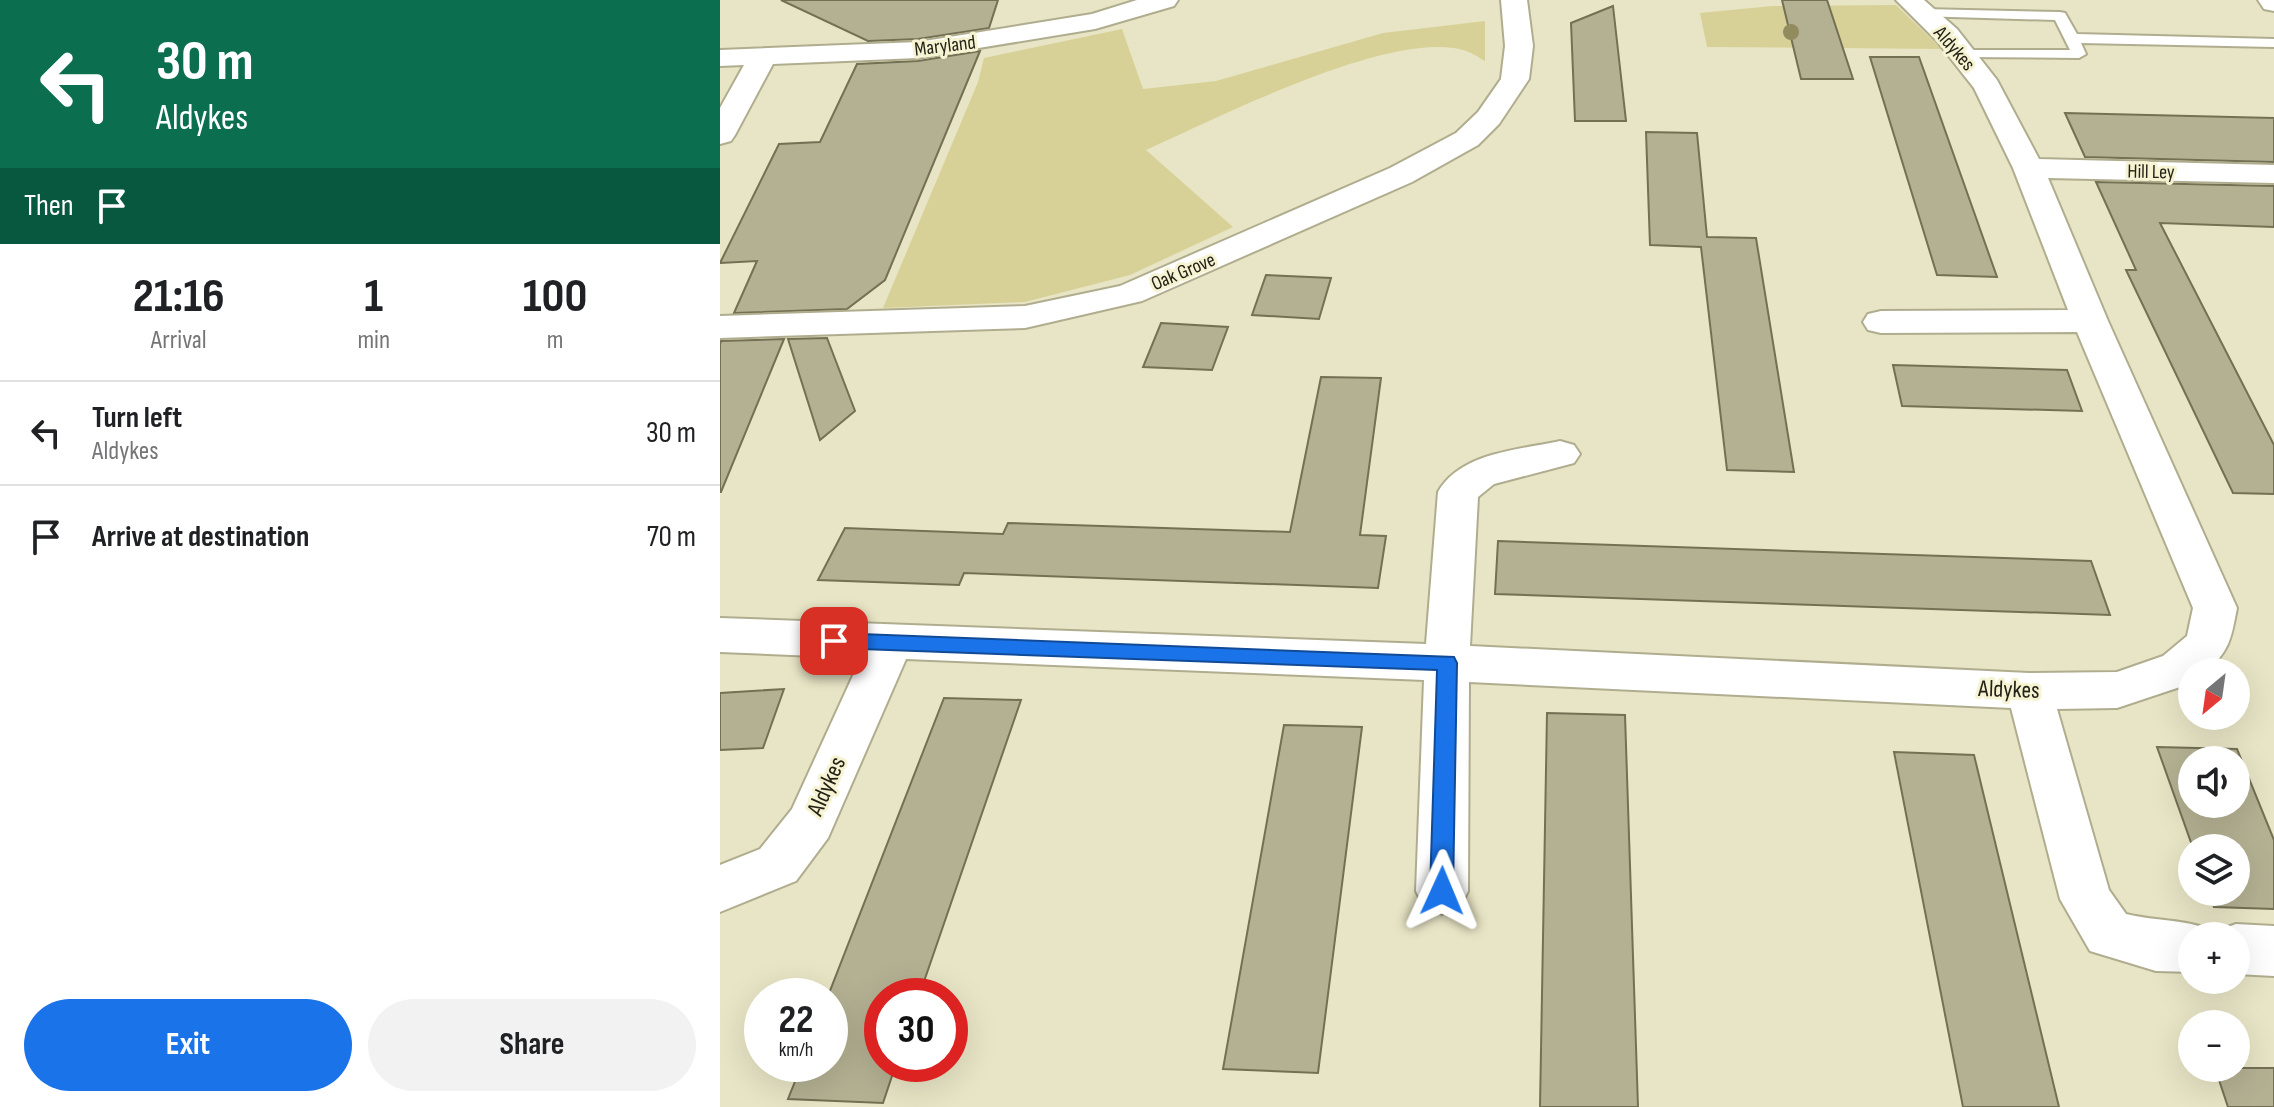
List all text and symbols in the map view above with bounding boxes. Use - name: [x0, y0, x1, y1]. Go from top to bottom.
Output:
- street label: Aldykes: [1928, 21, 1980, 76]
- text: 30 m: [156, 29, 254, 96]
- street label: Maryland: [913, 30, 977, 62]
- icon: left: [24, 32, 128, 136]
- text: Aldykes: [156, 97, 248, 140]
- street label: Hill Ley: [2127, 160, 2175, 184]
- icon: arrive: [90, 184, 134, 228]
- text: Then: [24, 188, 74, 224]
- street label: Oak Grove: [1148, 248, 1219, 296]
- text: 21:16: [133, 268, 225, 325]
- text: 1: [364, 268, 383, 325]
- text: 100: [523, 268, 587, 325]
- text: Arrival: [151, 325, 207, 356]
- text: min: [357, 325, 390, 356]
- text: m: [547, 325, 563, 356]
- text: Turn left: [92, 400, 182, 436]
- icon: left: [24, 411, 68, 455]
- text: 30 m: [646, 415, 696, 451]
- text: Aldykes: [92, 436, 158, 467]
- icon: arrive: [24, 515, 68, 559]
- text: Arrive at destination: [92, 519, 309, 555]
- text: 70 m: [647, 519, 696, 555]
- pin: [800, 607, 868, 675]
- icon: arrive: [812, 619, 856, 663]
- north arrow: [2178, 658, 2250, 730]
- map controls: [2178, 658, 2250, 1082]
- street label: Aldykes: [1977, 674, 2040, 705]
- button: sound: [2178, 746, 2250, 818]
- street label: Aldykes: [800, 752, 852, 821]
- button: layers: [2178, 834, 2250, 906]
- position arrow: [1400, 849, 1484, 933]
- button: +: [2178, 922, 2250, 994]
- speed limit sign: 30: [864, 978, 968, 1082]
- text: 22: [778, 996, 814, 1044]
- button: Exit: [24, 999, 352, 1091]
- button: Share: [368, 999, 696, 1091]
- button: −: [2178, 1010, 2250, 1082]
- text: km/h: [779, 1038, 813, 1062]

